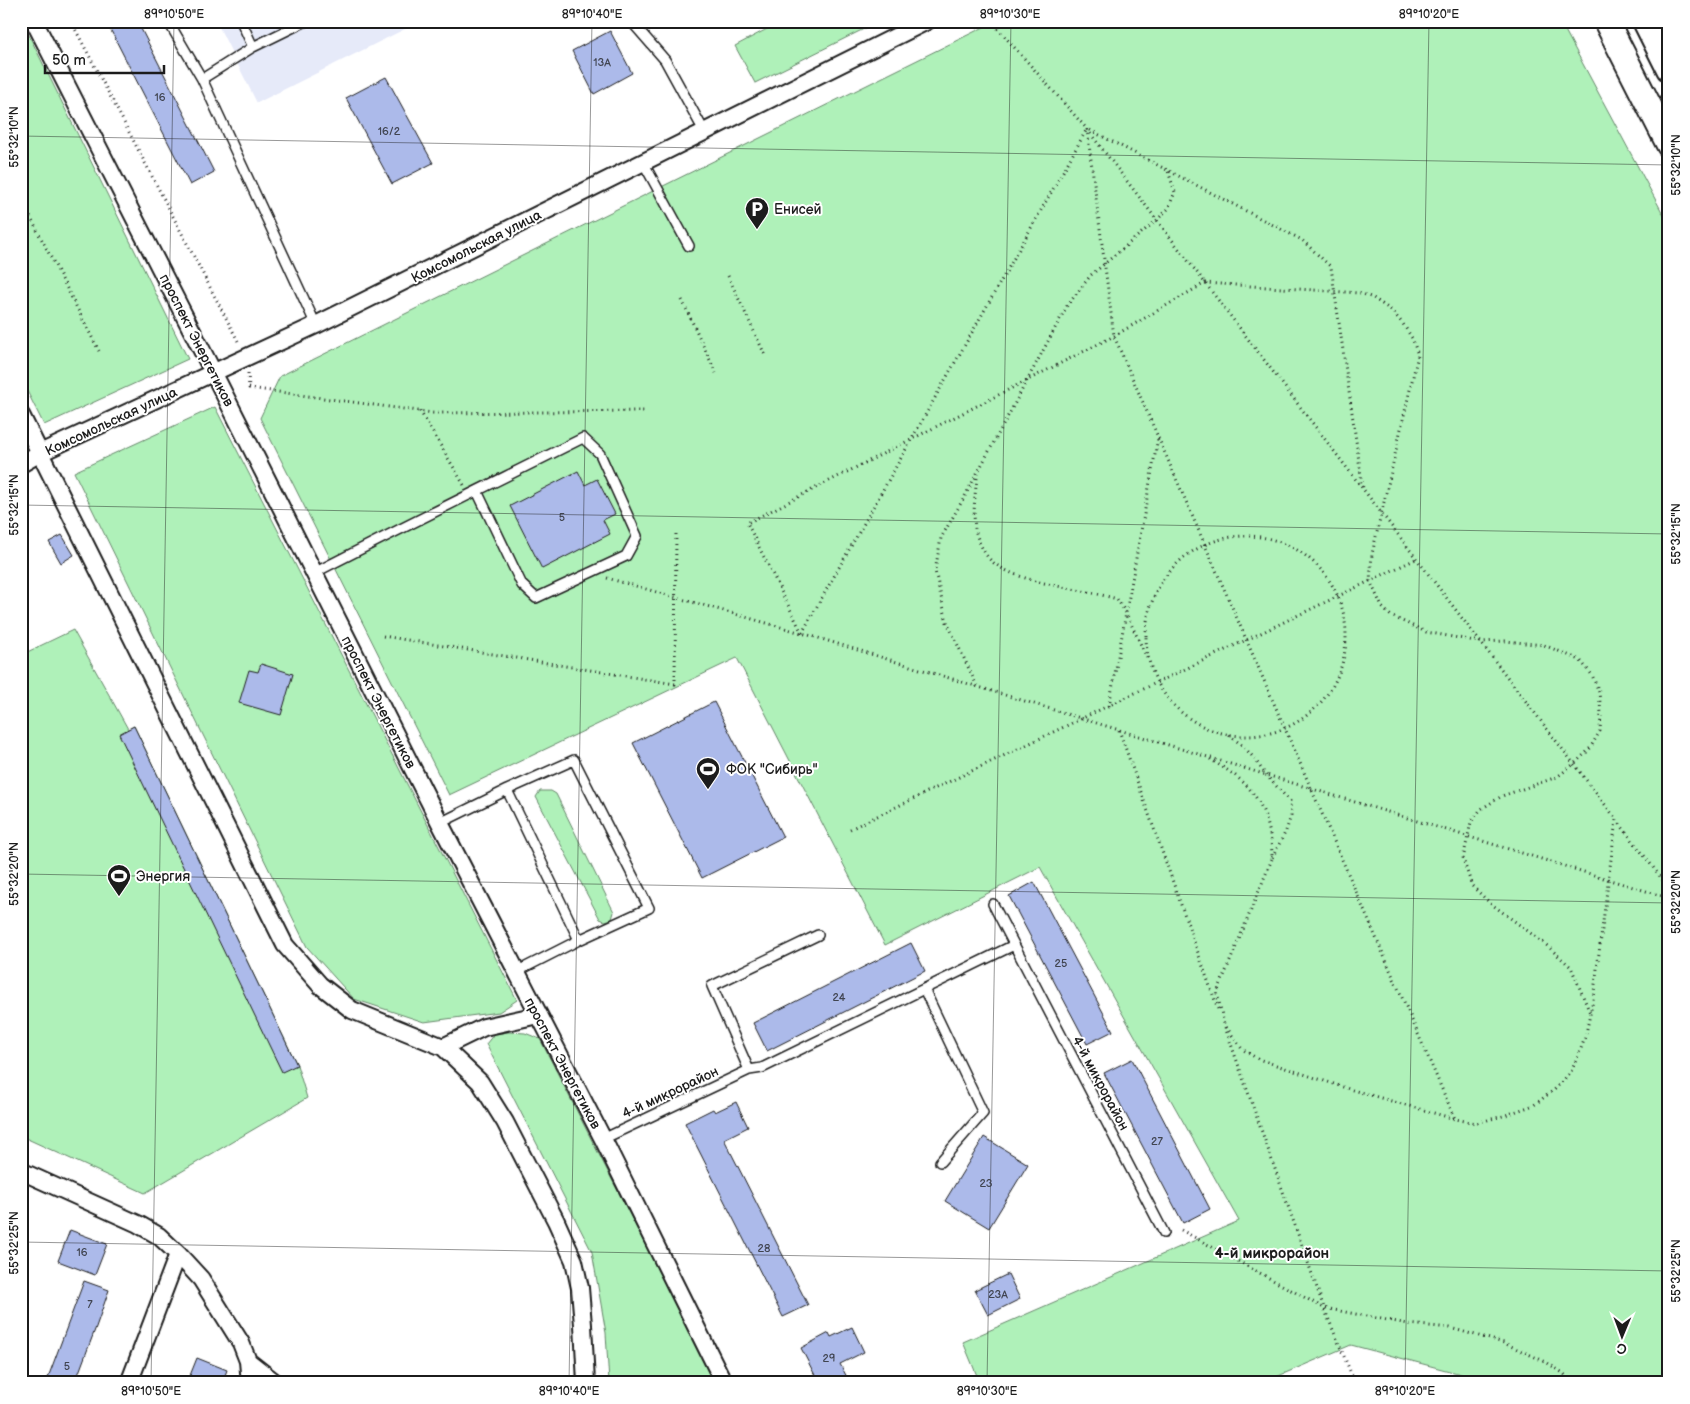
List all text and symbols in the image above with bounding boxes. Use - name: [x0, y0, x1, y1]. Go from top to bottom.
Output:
- text: 89°10'50"E: [144, 7, 204, 22]
- text: 89°10'40"E: [562, 7, 622, 22]
- text: 89°10'30"E: [980, 7, 1040, 22]
- text: 89°10'20"E: [1399, 7, 1459, 22]
- scale bar: [45, 42, 164, 74]
- text: 50 m: [52, 51, 86, 70]
- house number: 13А: [593, 56, 611, 69]
- house number: 16: [155, 91, 166, 104]
- text: 55°32'10"N: [7, 106, 22, 168]
- house number: 16/2: [378, 125, 401, 138]
- text: 55°32'10"N: [1669, 134, 1684, 196]
- parking icon: Енисей: [744, 196, 770, 230]
- place label: Енисей: [774, 201, 822, 218]
- street label: Комсомольская улица: [408, 206, 545, 287]
- street label: проспект Энергетиков: [156, 271, 238, 410]
- street label: Комсомольская улица: [43, 383, 181, 460]
- text: 55°32'15"N: [7, 474, 22, 536]
- text: 55°32'15"N: [1669, 503, 1684, 565]
- house number: 5: [559, 511, 565, 524]
- street label: проспект Энергетиков: [338, 633, 420, 772]
- sports icon: ФОК "Сибирь": [695, 756, 721, 790]
- place label: ФОК "Сибирь": [726, 761, 818, 778]
- text: 55°32'20"N: [7, 842, 22, 906]
- sports icon: Энергия: [106, 863, 132, 897]
- place label: Энергия: [136, 868, 190, 885]
- text: 55°32'20"N: [1669, 870, 1684, 934]
- house number: 25: [1055, 957, 1067, 970]
- house number: 24: [832, 991, 846, 1004]
- street label: проспект Энергетиков: [521, 995, 605, 1132]
- street label: 4-й микрорайон: [1069, 1033, 1133, 1133]
- street label: 4-й микрорайон: [619, 1063, 721, 1122]
- house number: 27: [1151, 1135, 1164, 1148]
- house number: 23: [979, 1177, 993, 1190]
- text: 55°32'25"N: [7, 1211, 22, 1275]
- text: 55°32'25"N: [1669, 1239, 1684, 1303]
- house number: 28: [758, 1242, 770, 1255]
- district label: 4-й микрорайон: [1215, 1244, 1329, 1263]
- house number: 16: [77, 1246, 88, 1259]
- house number: 23А: [988, 1288, 1008, 1301]
- house number: 7: [87, 1298, 93, 1311]
- north arrow: [1598, 1312, 1648, 1362]
- text: С: [1617, 1340, 1627, 1357]
- house number: 29: [823, 1352, 835, 1365]
- house number: 5: [64, 1360, 70, 1373]
- text: 89°10'50"E: [121, 1384, 181, 1399]
- text: 89°10'40"E: [539, 1384, 599, 1399]
- text: 89°10'30"E: [957, 1384, 1017, 1399]
- text: 89°10'20"E: [1375, 1384, 1435, 1399]

